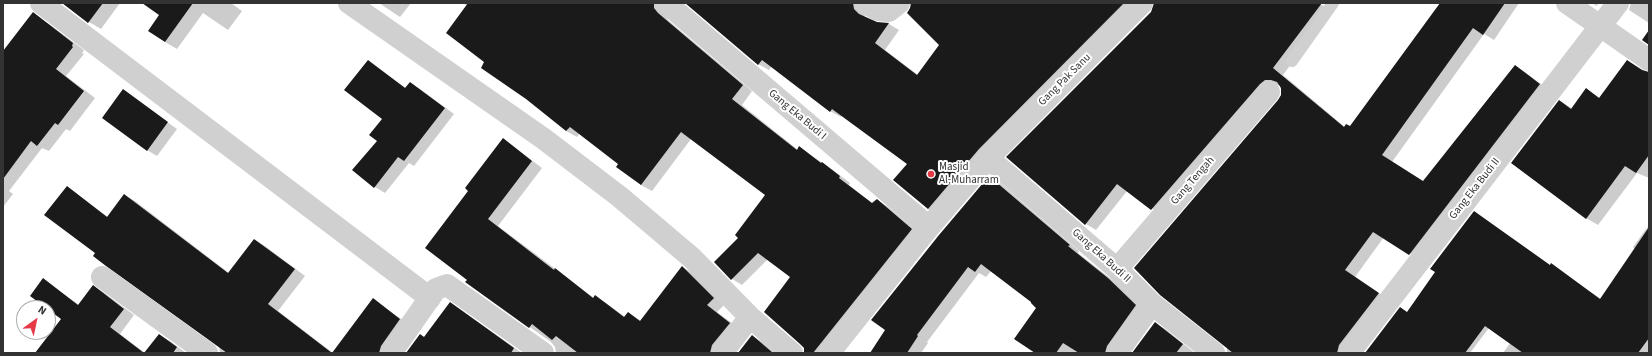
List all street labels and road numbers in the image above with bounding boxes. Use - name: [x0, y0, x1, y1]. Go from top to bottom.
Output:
- street label: Gang Pak Sanu: [1036, 51, 1094, 109]
- street label: Gang Eka Budi I: [765, 87, 829, 143]
- street label: Gang Tengah: [1168, 154, 1218, 208]
- street label: Gang Eka Budi II: [1447, 156, 1503, 222]
- street label: Gang Eka Budi II: [1069, 226, 1133, 286]

